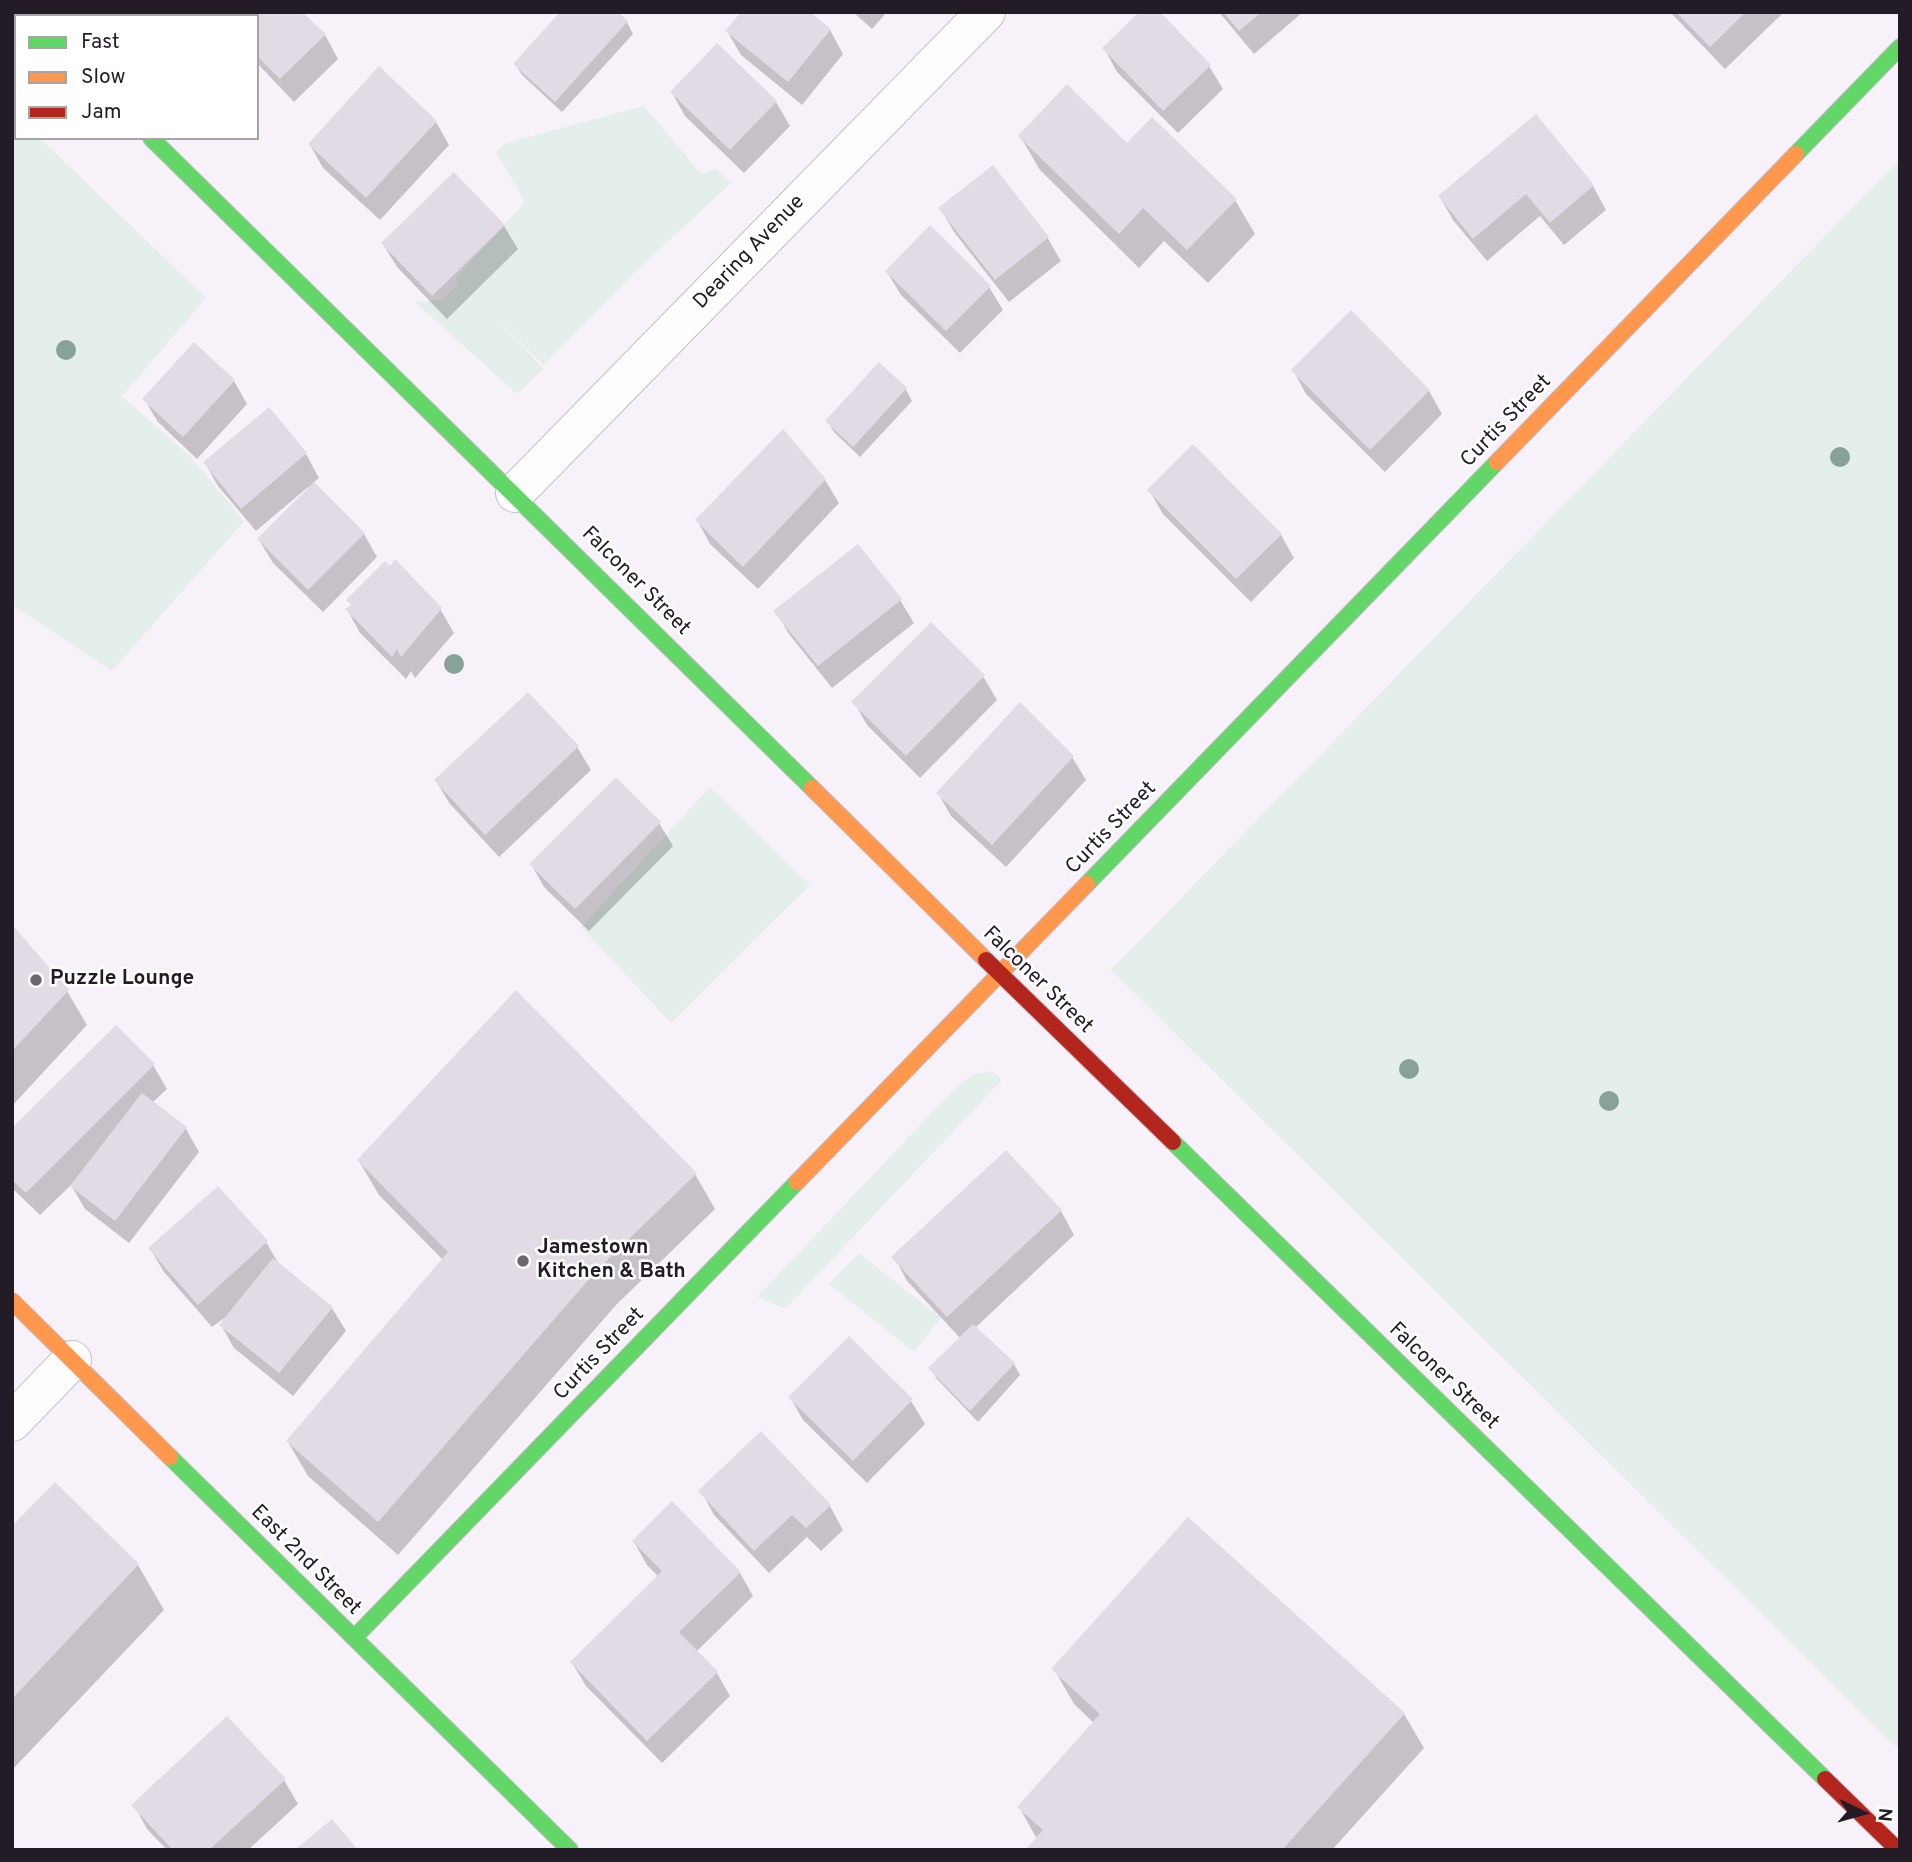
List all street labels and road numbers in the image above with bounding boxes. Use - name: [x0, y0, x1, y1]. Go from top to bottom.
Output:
- street label: Dearing Avenue: [689, 191, 811, 315]
- street label: Curtis Street: [1456, 370, 1558, 474]
- street label: Falconer Street: [575, 522, 695, 642]
- street label: Curtis Street: [1061, 777, 1163, 881]
- street label: Falconer Street: [977, 922, 1097, 1040]
- street label: Curtis Street: [549, 1303, 651, 1407]
- street label: Falconer Street: [1383, 1318, 1503, 1436]
- street label: East 2nd Street: [245, 1501, 365, 1621]

